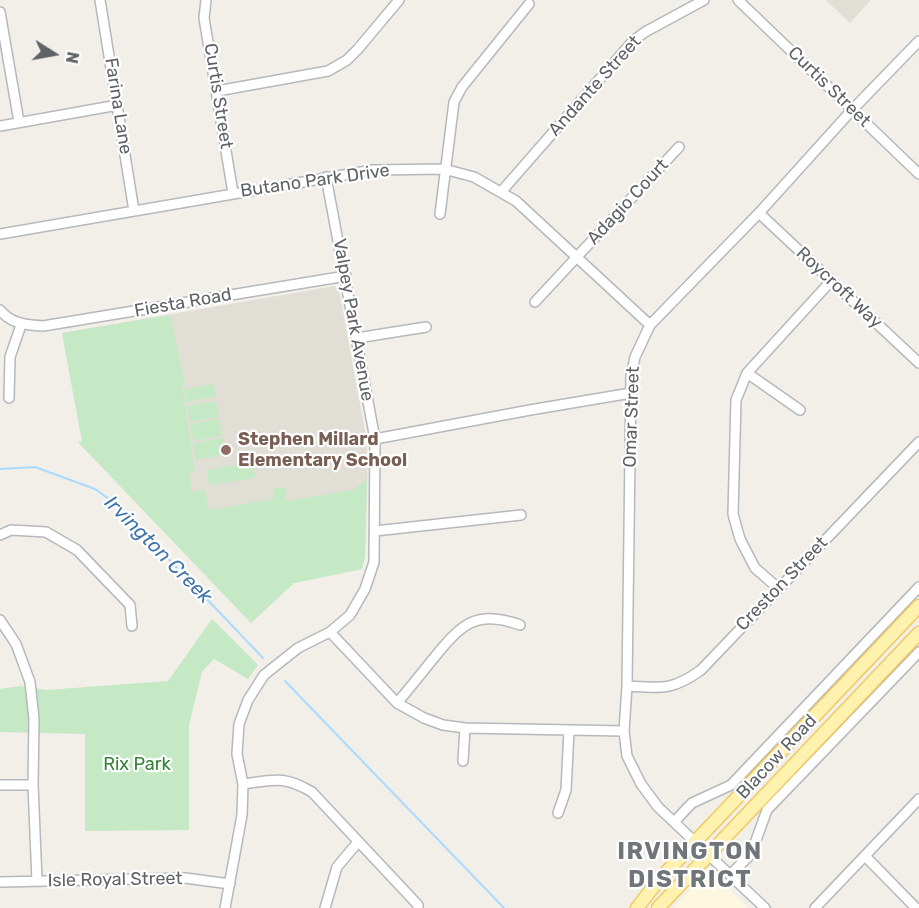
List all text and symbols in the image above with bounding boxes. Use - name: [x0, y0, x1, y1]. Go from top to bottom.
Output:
- north arrow: [24, 24, 84, 84]
- street label: Andante Street: [544, 31, 646, 141]
- street label: Curtis Street: [199, 42, 237, 150]
- street label: Curtis Street: [783, 42, 875, 132]
- text: N: [62, 50, 83, 65]
- street label: Farina Lane: [100, 56, 136, 156]
- street label: Adagio Court: [583, 155, 673, 249]
- street label: Butano Park Drive: [239, 160, 391, 202]
- street label: Valpey Park Avenue: [328, 237, 378, 403]
- street label: Roycroft Way: [791, 243, 887, 333]
- street label: Fiesta Road: [133, 284, 233, 322]
- street label: Omar Street: [619, 366, 645, 468]
- place label: Stephen Millard Elementary School: [238, 429, 407, 472]
- marker: Stephen Millard Elementary School: [219, 443, 233, 457]
- water label: Irvington Creek: [99, 491, 217, 609]
- street label: Creston Street: [732, 532, 832, 636]
- street label: Blacow Road: [732, 710, 822, 804]
- park label: Rix Park: [103, 754, 171, 776]
- district label: IRVINGTON DISTRICT: [617, 838, 763, 894]
- street label: Isle Royal Street: [47, 868, 183, 892]

